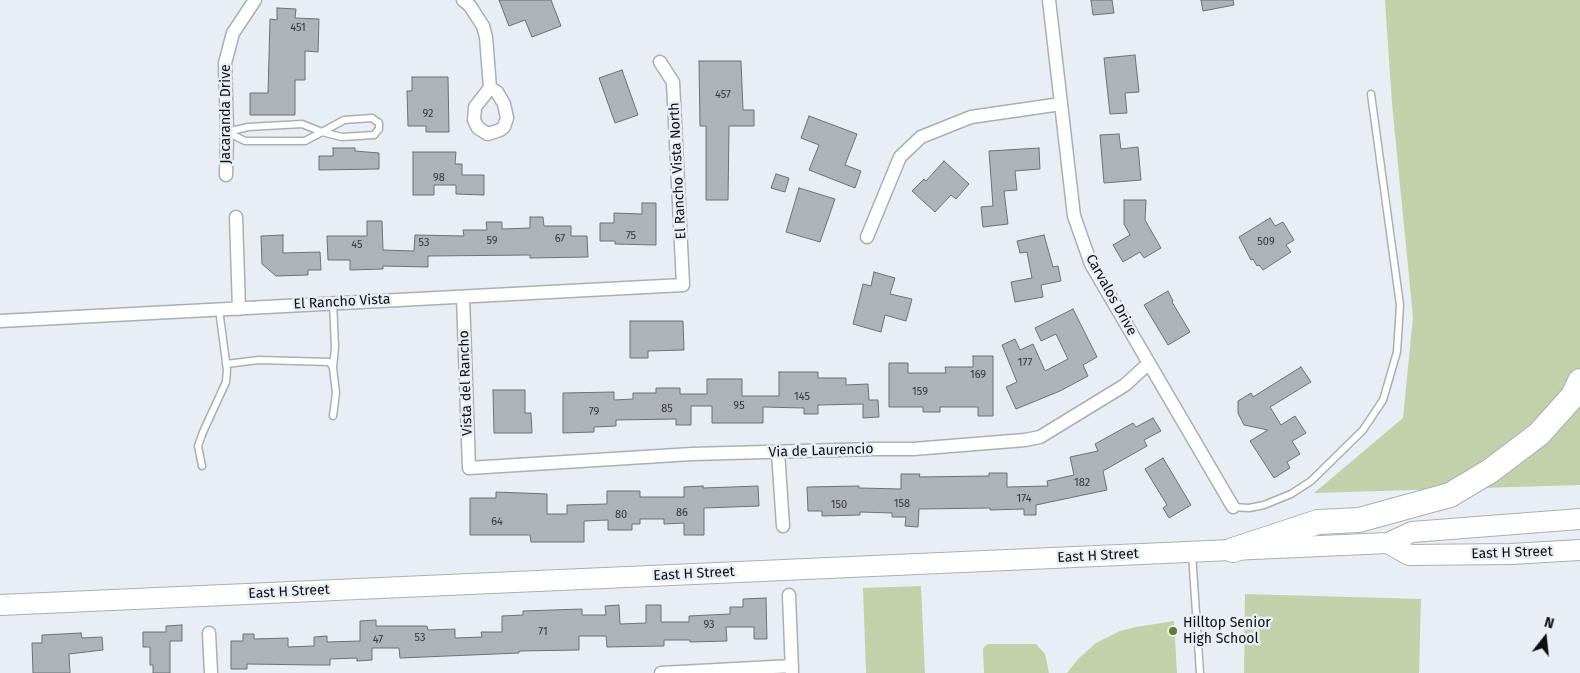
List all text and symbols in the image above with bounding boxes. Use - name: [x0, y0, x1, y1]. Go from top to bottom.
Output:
- house number: 451: [290, 21, 306, 35]
- street label: Jacaranda Drive: [218, 64, 234, 164]
- house number: 457: [715, 88, 731, 102]
- street label: El Rancho Vista North: [666, 102, 690, 240]
- house number: 92: [423, 107, 433, 121]
- house number: 98: [433, 171, 445, 185]
- house number: 75: [626, 229, 636, 243]
- house number: 67: [555, 232, 565, 246]
- house number: 59: [486, 234, 498, 248]
- house number: 509: [1257, 235, 1275, 249]
- house number: 53: [419, 236, 429, 250]
- house number: 45: [351, 238, 363, 252]
- street label: Carvalos Drive: [1082, 252, 1140, 338]
- street label: El Rancho Vista: [293, 291, 391, 313]
- street label: Vista del Rancho: [456, 330, 476, 436]
- house number: 177: [1018, 356, 1032, 370]
- house number: 169: [970, 368, 986, 382]
- house number: 159: [912, 385, 928, 399]
- house number: 145: [794, 390, 810, 404]
- house number: 95: [733, 399, 745, 413]
- house number: 85: [661, 402, 673, 416]
- house number: 79: [589, 405, 599, 419]
- street label: Via de Laurencio: [768, 441, 874, 461]
- house number: 182: [1074, 476, 1090, 490]
- house number: 174: [1016, 492, 1032, 506]
- house number: 158: [894, 497, 910, 511]
- house number: 150: [831, 498, 847, 512]
- house number: 86: [676, 506, 688, 520]
- house number: 80: [615, 508, 627, 522]
- house number: 64: [491, 515, 503, 529]
- street label: East H Street: [1471, 543, 1553, 563]
- street label: East H Street: [1057, 545, 1139, 567]
- street label: East H Street: [653, 563, 735, 585]
- street label: East H Street: [248, 581, 330, 603]
- north arrow: [1520, 613, 1570, 663]
- text: N: [1542, 614, 1556, 633]
- place label: Hilltop Senior High School: [1183, 615, 1271, 648]
- house number: 93: [703, 618, 715, 632]
- house number: 71: [538, 625, 548, 639]
- marker: Hilltop Senior High School: [1167, 625, 1179, 637]
- house number: 53: [415, 631, 425, 645]
- house number: 47: [373, 633, 383, 647]

